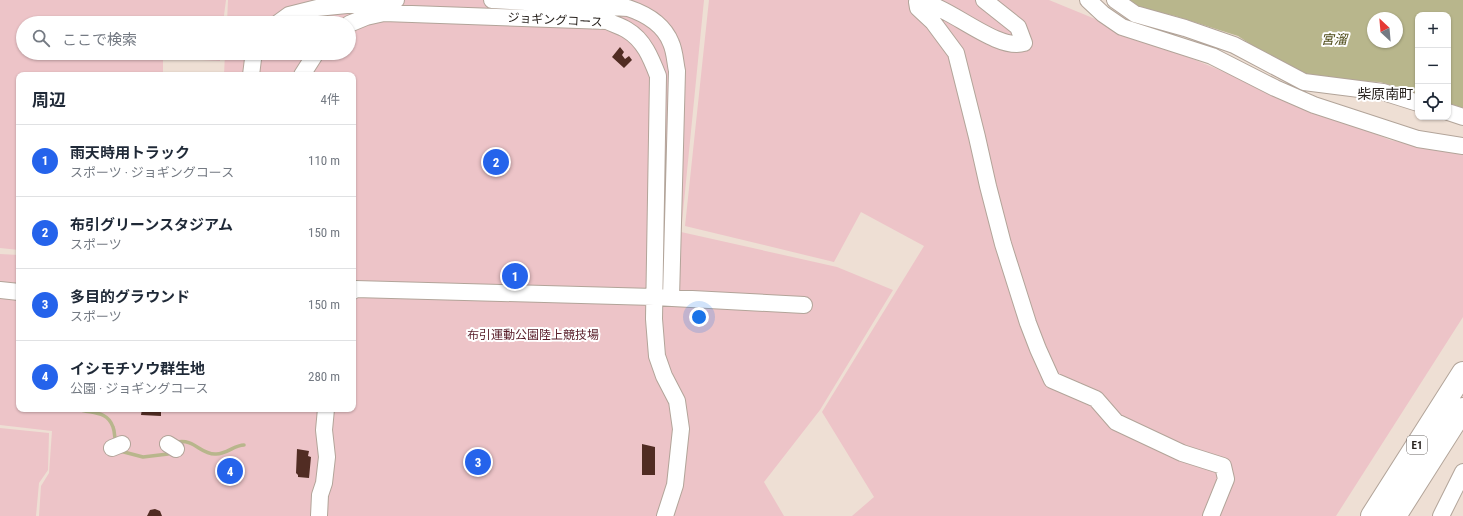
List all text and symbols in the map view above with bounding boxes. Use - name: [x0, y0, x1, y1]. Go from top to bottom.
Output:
- street label: ジョギングコース: [507, 11, 603, 29]
- north arrow: [1367, 12, 1403, 48]
- map controls: [1415, 12, 1451, 120]
- button: +: [1415, 12, 1451, 48]
- search box: [16, 16, 356, 60]
- icon: search: [30, 27, 52, 49]
- text: ここで検索: [62, 31, 137, 49]
- water label: 宮溜: [1321, 32, 1349, 47]
- button: −: [1415, 48, 1451, 84]
- button: locate: [1415, 84, 1451, 120]
- district label: 柴原南町: [1357, 86, 1413, 102]
- text: 周辺: [32, 90, 66, 110]
- text: 4件: [321, 92, 340, 107]
- text: 雨天時用トラック: [70, 144, 190, 162]
- pin: 2: [483, 147, 509, 177]
- text: 1: [42, 153, 48, 168]
- text: 110 m: [308, 153, 340, 168]
- text: スポーツ · ジョギングコース: [70, 165, 234, 180]
- text: 布引グリーンスタジアム: [70, 216, 233, 234]
- text: 2: [42, 225, 48, 240]
- text: 150 m: [308, 225, 340, 240]
- text: スポーツ: [70, 237, 122, 252]
- pin: 1: [502, 261, 528, 291]
- text: 多目的グラウンド: [70, 288, 190, 306]
- text: 3: [42, 297, 48, 312]
- text: 150 m: [308, 297, 340, 312]
- your location: [689, 307, 709, 327]
- text: スポーツ: [70, 309, 122, 324]
- park label: 布引運動公園陸上競技場: [467, 328, 599, 342]
- text: イシモチソウ群生地: [70, 360, 205, 378]
- text: 4: [42, 369, 48, 384]
- text: 280 m: [308, 369, 340, 384]
- text: 公園 · ジョギングコース: [70, 381, 209, 396]
- road number: E1: [1407, 436, 1427, 454]
- pin: 3: [465, 447, 491, 477]
- pin: 4: [217, 456, 243, 486]

